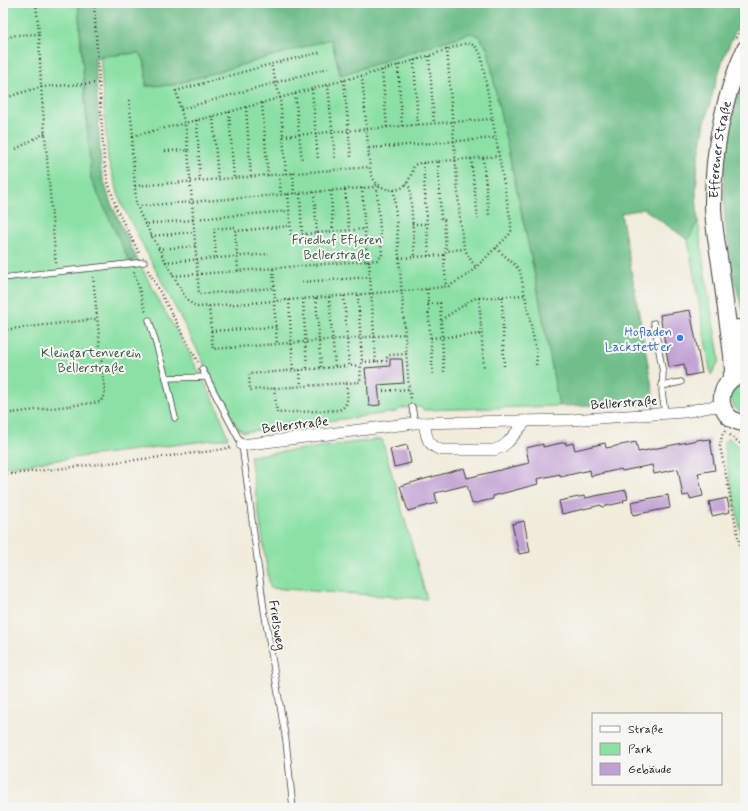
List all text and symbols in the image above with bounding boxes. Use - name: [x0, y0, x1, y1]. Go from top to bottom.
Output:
- street label: Efferener Straße: [706, 99, 736, 198]
- park label: Friedhof Efferen Bellerstraße: [292, 232, 382, 264]
- place label: Hofladen Lackstetter: [605, 324, 673, 356]
- marker: Hofladen Lackstetter: [675, 333, 685, 343]
- park label: Kleingartenverein Bellerstraße: [41, 345, 141, 377]
- street label: Bellerstraße: [590, 393, 658, 414]
- street label: Bellerstraße: [261, 413, 329, 438]
- street label: Frielsweg: [263, 599, 289, 652]
- legend: [592, 713, 722, 785]
- text: Straße: [628, 722, 663, 738]
- text: Park: [628, 742, 652, 758]
- text: Gebäude: [628, 762, 671, 778]

